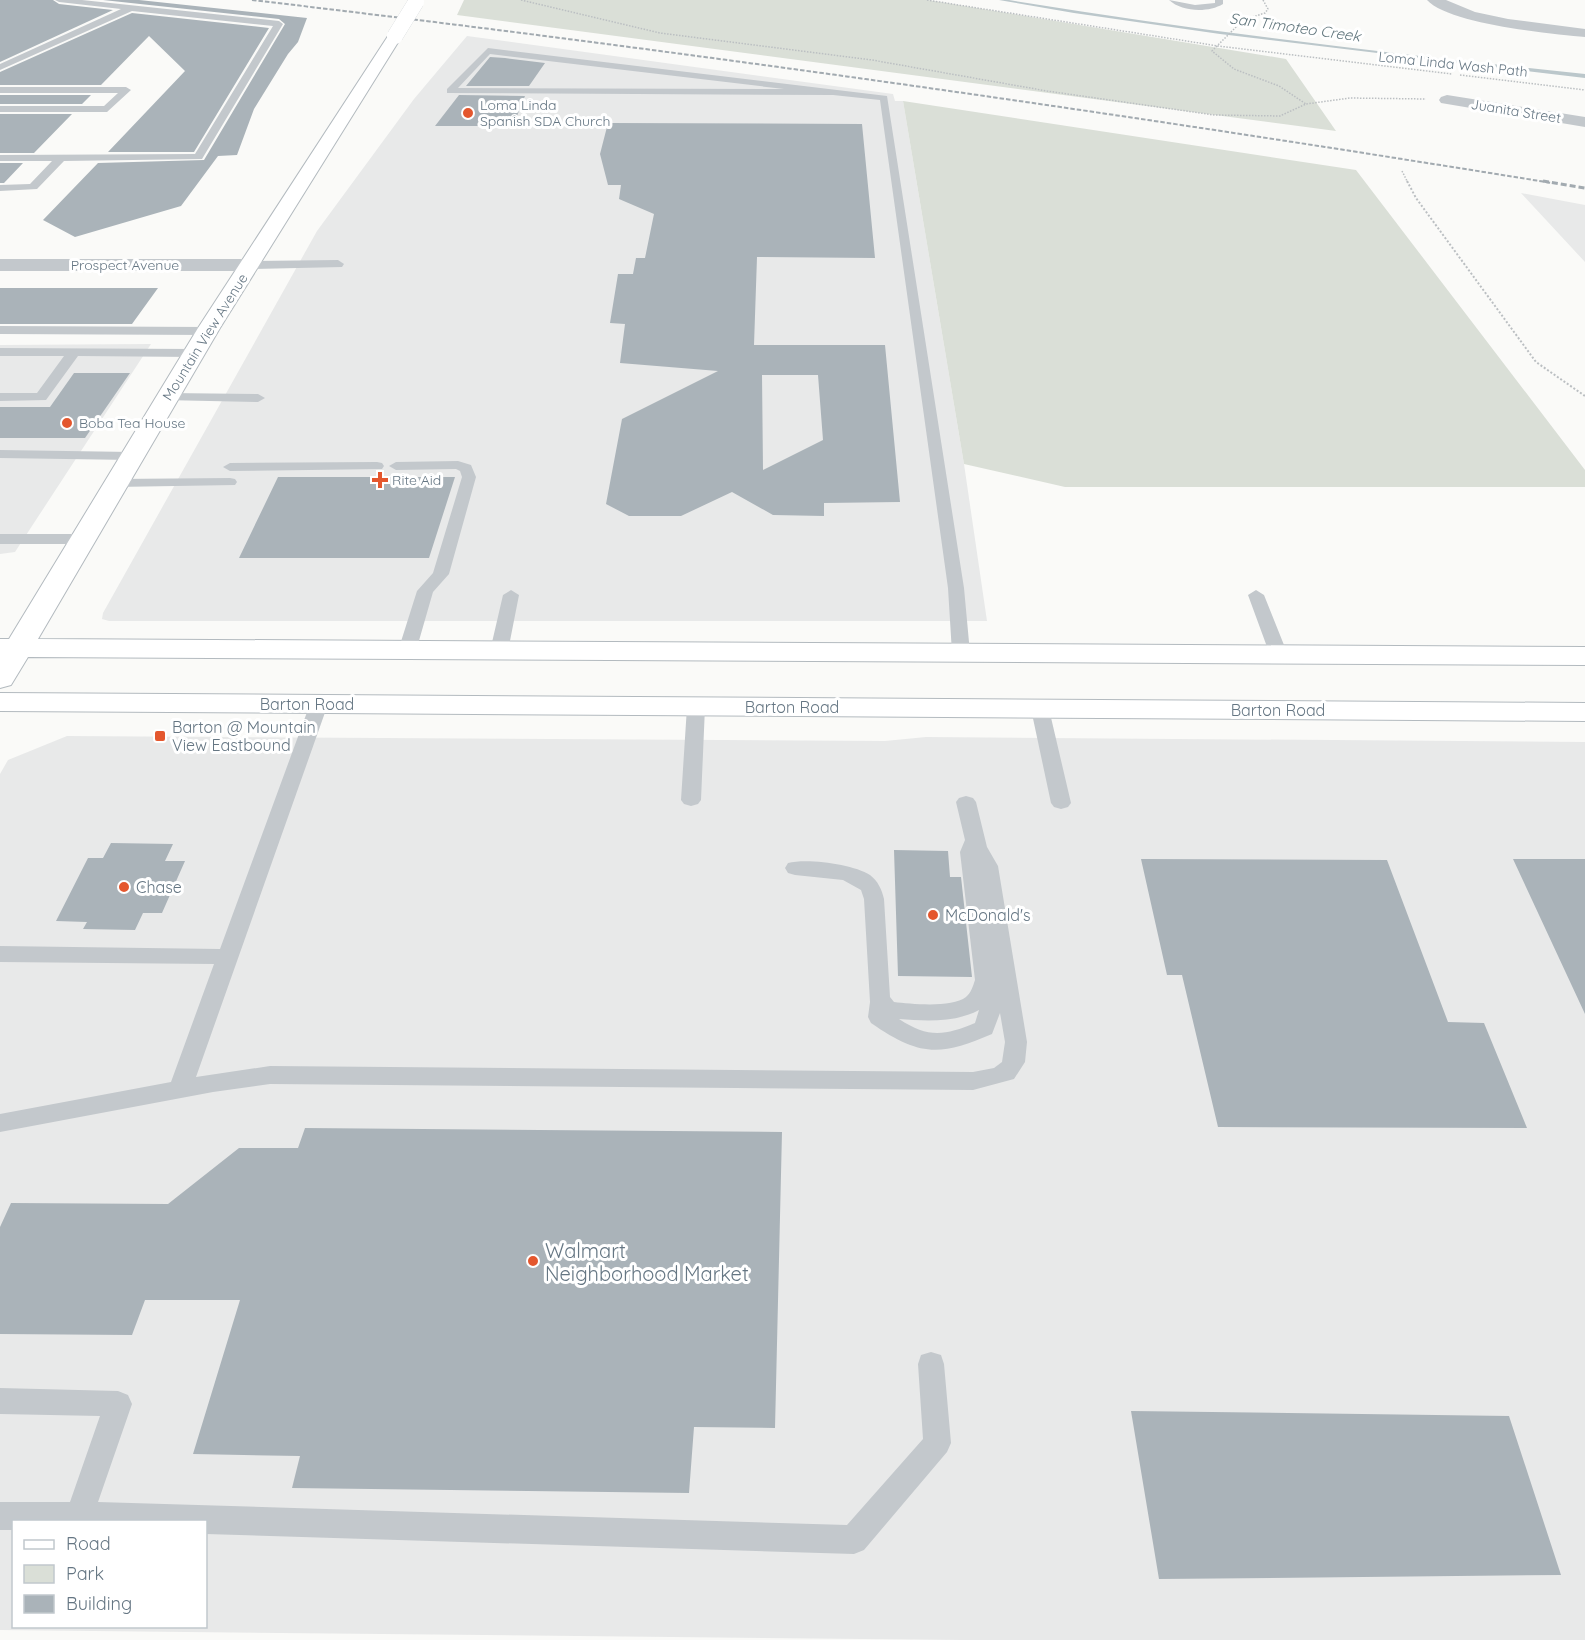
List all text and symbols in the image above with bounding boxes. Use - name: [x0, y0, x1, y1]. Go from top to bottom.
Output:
- water label: San Timoteo Creek: [1228, 8, 1364, 46]
- street label: Loma Linda Wash Path: [1377, 47, 1529, 81]
- street label: Juanita Street: [1470, 95, 1563, 127]
- place label: Loma Linda Spanish SDA Church: [480, 96, 610, 130]
- marker: Loma Linda Spanish SDA Church: [461, 106, 475, 120]
- street label: Prospect Avenue: [71, 256, 179, 274]
- street label: Mountain View Avenue: [159, 270, 252, 404]
- place label: Boba Tea House: [79, 414, 185, 432]
- marker: Boba Tea House: [60, 416, 74, 430]
- place label: Rite Aid: [392, 471, 441, 489]
- marker: Rite Aid: [373, 473, 387, 487]
- street label: Barton Road: [260, 694, 354, 714]
- street label: Barton Road: [745, 697, 839, 717]
- street label: Barton Road: [1231, 700, 1325, 720]
- place label: Barton @ Mountain View Eastbound: [172, 717, 316, 755]
- marker: Barton @ Mountain View Eastbound: [153, 729, 167, 743]
- place label: Chase: [136, 877, 182, 897]
- marker: Chase: [117, 880, 131, 894]
- place label: McDonald's: [945, 905, 1031, 925]
- marker: McDonald's: [926, 908, 940, 922]
- place label: Walmart Neighborhood Market: [545, 1238, 749, 1286]
- marker: Walmart Neighborhood Market: [526, 1254, 540, 1268]
- legend: [12, 1520, 207, 1628]
- text: Road: [66, 1532, 111, 1555]
- text: Park: [66, 1562, 104, 1585]
- text: Building: [66, 1592, 132, 1615]

